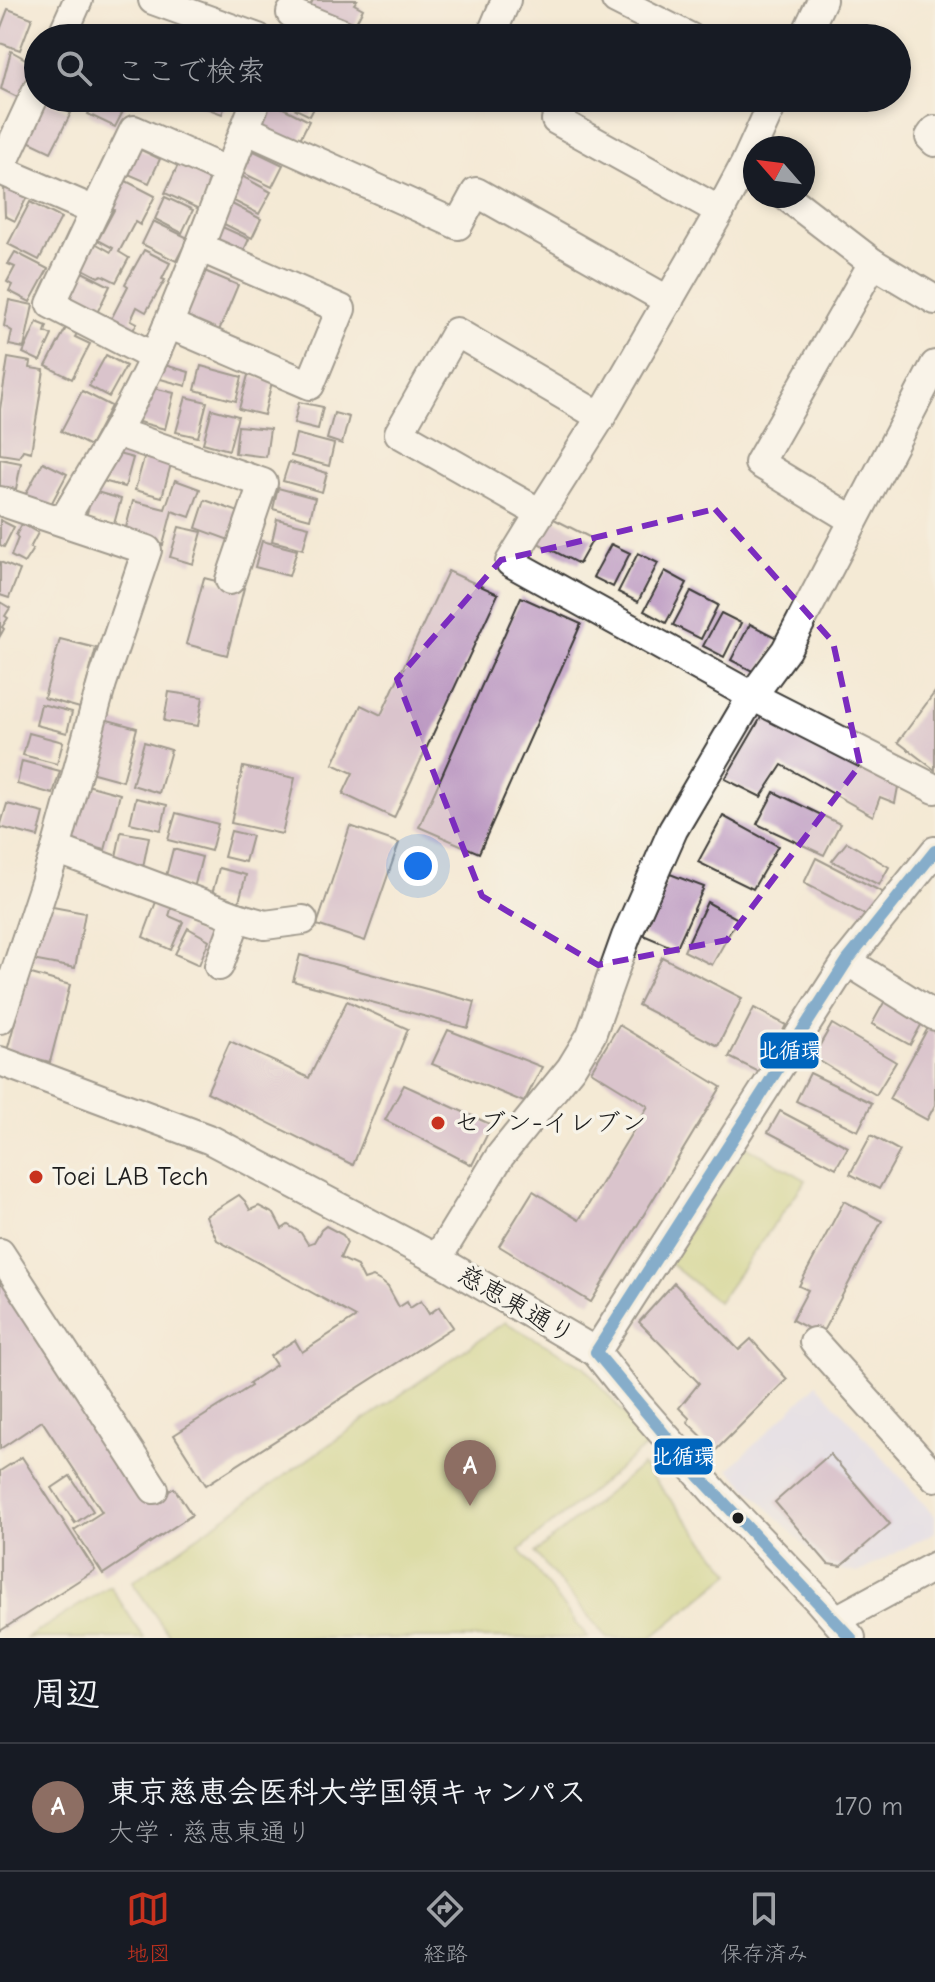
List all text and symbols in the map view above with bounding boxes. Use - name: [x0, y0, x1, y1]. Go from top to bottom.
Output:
- search box: [24, 24, 911, 112]
- icon: search: [52, 46, 96, 90]
- text: ここで検索: [116, 54, 266, 89]
- north arrow: [743, 136, 815, 208]
- your location: [398, 846, 438, 886]
- line badge: 北循環: [759, 1031, 820, 1070]
- text: 北循環: [757, 1038, 823, 1064]
- place label: セブン-イレブン: [454, 1108, 646, 1138]
- marker: セブン-イレブン: [429, 1114, 447, 1132]
- place label: Toei LAB Tech: [52, 1162, 208, 1192]
- marker: Toei LAB Tech: [27, 1168, 45, 1186]
- street label: 慈恵東通り: [452, 1260, 580, 1350]
- line badge: 北循環: [653, 1437, 714, 1476]
- pin: A: [444, 1440, 496, 1506]
- text: 北循環: [650, 1444, 716, 1470]
- unlabelled marker: [730, 1510, 746, 1526]
- text: 周辺: [32, 1674, 100, 1714]
- text: 東京慈恵会医科大学国領キャンパス: [108, 1775, 587, 1810]
- text: A: [51, 1792, 65, 1822]
- text: 170 m: [834, 1792, 903, 1822]
- text: 大学 · 慈恵東通り: [108, 1818, 312, 1848]
- tab: 地図: [126, 1887, 171, 1967]
- tab: 経路: [423, 1887, 468, 1967]
- tab: 保存済み: [720, 1887, 809, 1967]

